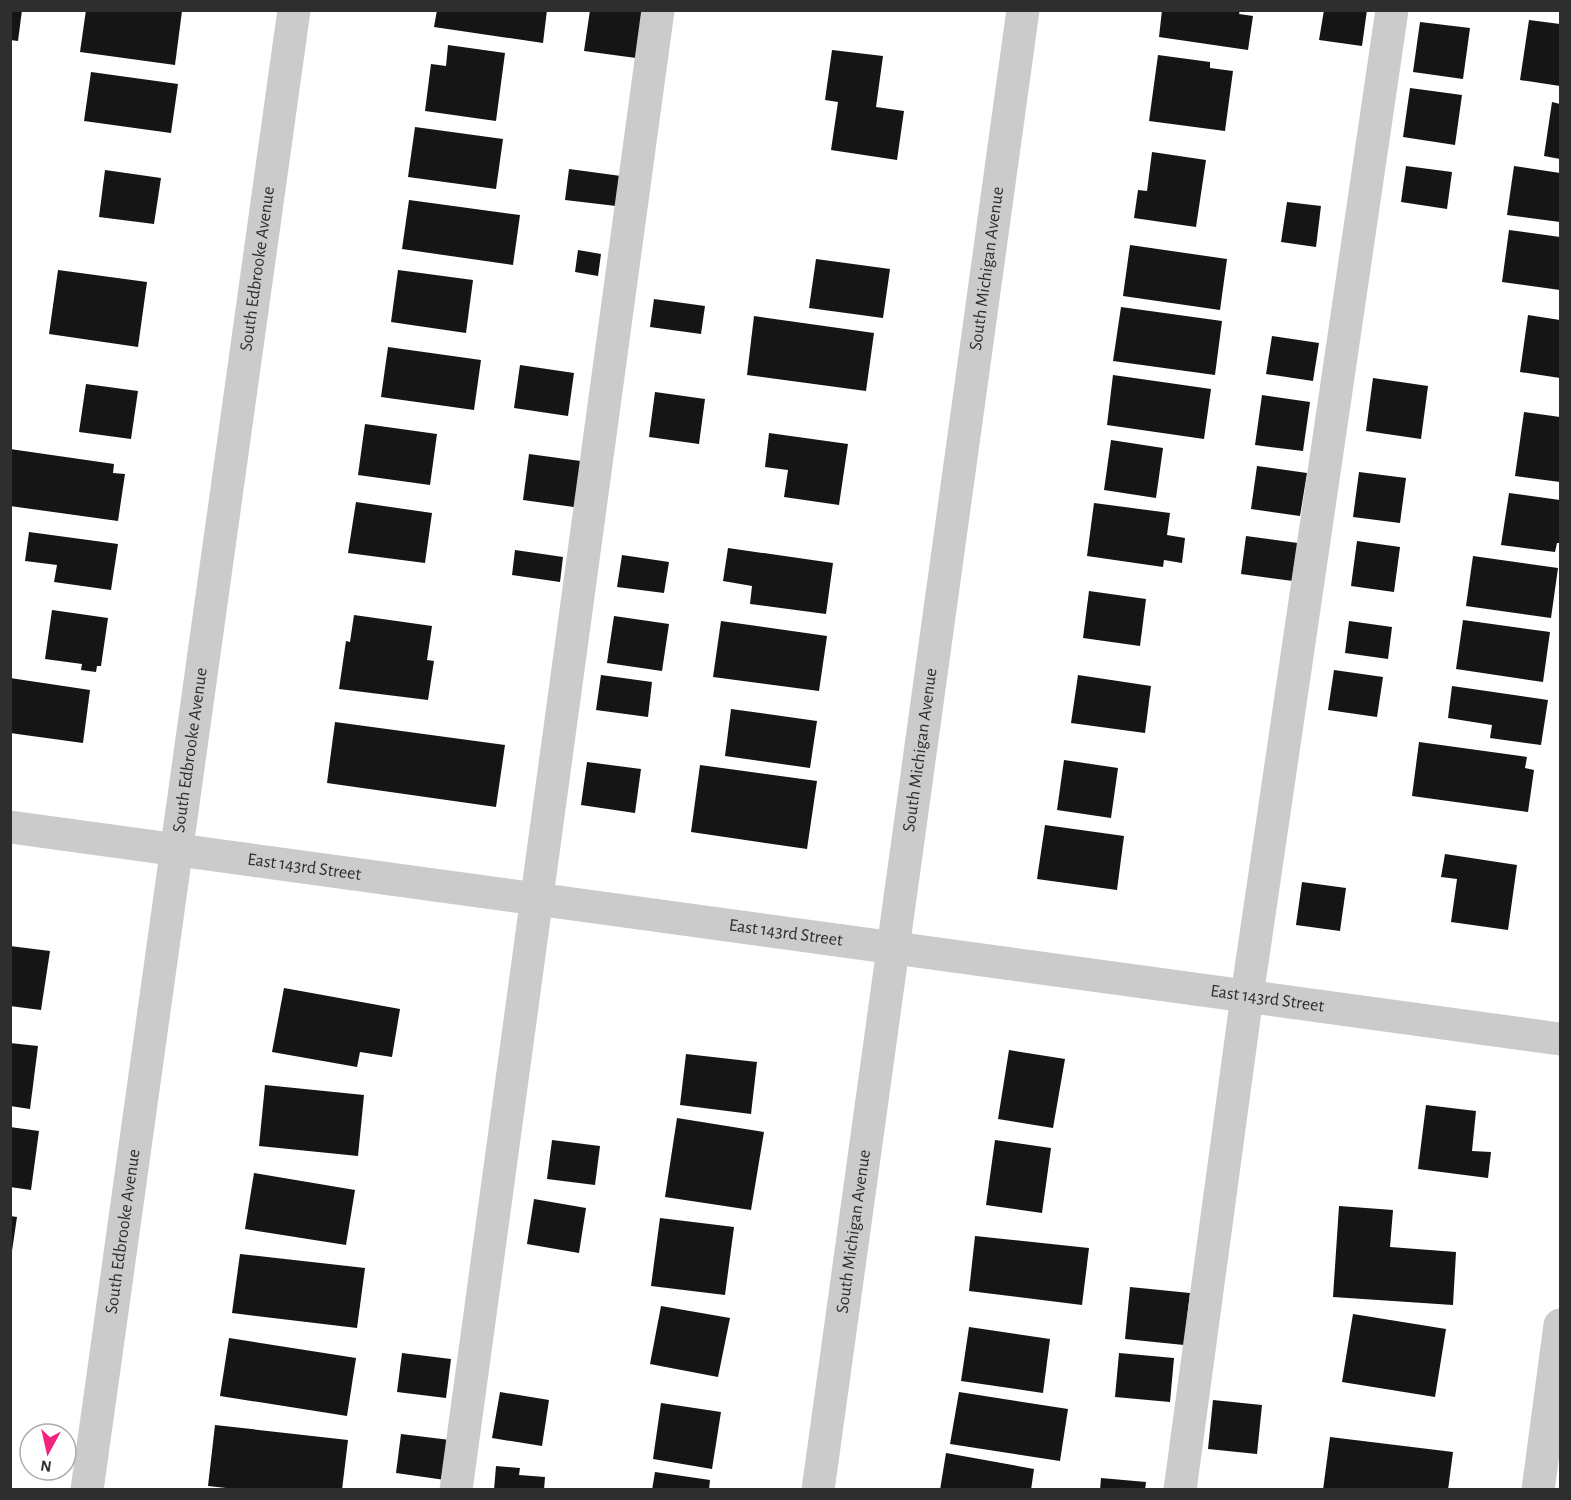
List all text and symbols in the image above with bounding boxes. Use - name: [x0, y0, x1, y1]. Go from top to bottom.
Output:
- street label: South Edbrooke Avenue: [237, 185, 278, 352]
- street label: South Michigan Avenue: [967, 186, 1007, 352]
- street label: South Edbrooke Avenue: [170, 667, 211, 834]
- street label: South Michigan Avenue: [900, 667, 941, 833]
- street label: East 143rd Street: [246, 851, 363, 884]
- street label: East 143rd Street: [728, 916, 844, 950]
- street label: East 143rd Street: [1209, 982, 1326, 1016]
- street label: South Edbrooke Avenue: [103, 1148, 144, 1315]
- street label: South Michigan Avenue: [834, 1149, 874, 1314]
- north arrow: [18, 1422, 78, 1482]
- text: N: [39, 1457, 53, 1475]

